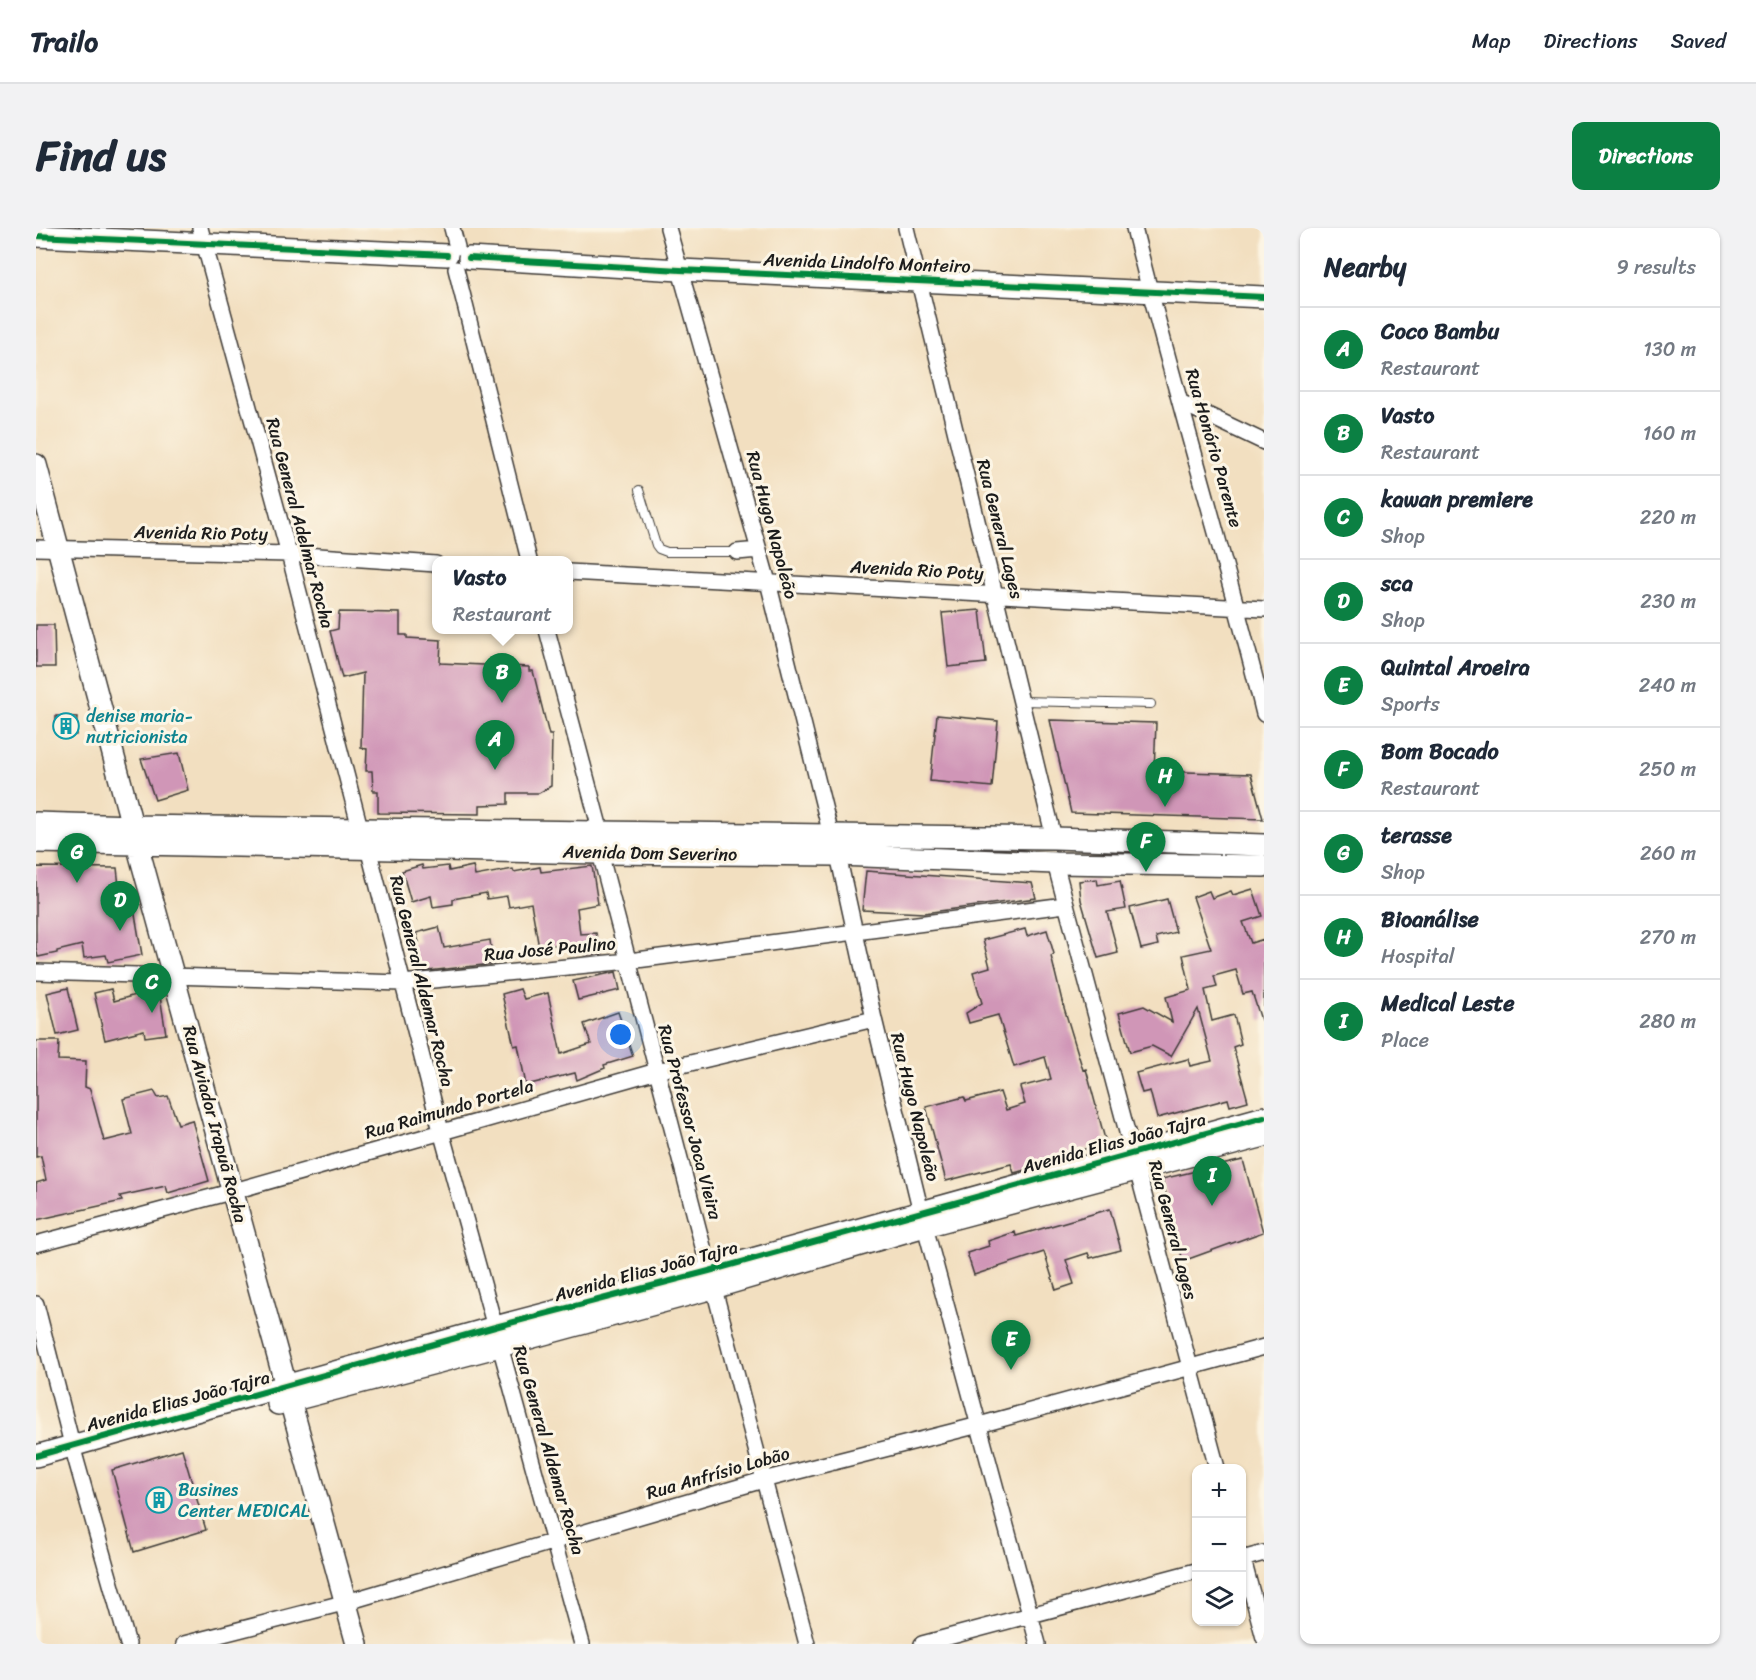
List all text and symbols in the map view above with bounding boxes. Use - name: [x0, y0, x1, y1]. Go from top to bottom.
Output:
- text: Trailo: [30, 17, 98, 66]
- text: Map: [1472, 22, 1510, 60]
- text: Directions: [1543, 22, 1638, 60]
- text: Saved: [1671, 22, 1726, 60]
- text: Find us: [36, 119, 166, 193]
- button: Directions: [1572, 122, 1720, 190]
- street label: Avenida Lindolfo Monteiro: [762, 243, 971, 283]
- text: Nearby: [1324, 244, 1406, 290]
- text: 9 results: [1616, 250, 1696, 285]
- text: Coco Bambu: [1381, 312, 1499, 351]
- text: A: [1337, 332, 1350, 367]
- text: 130 m: [1643, 332, 1696, 367]
- text: Restaurant: [1381, 351, 1480, 386]
- street label: Rua Honório Parente: [1176, 365, 1252, 531]
- text: Vasto: [1381, 396, 1434, 435]
- street label: Rua General Adelmar Rocha: [256, 414, 344, 632]
- text: B: [1337, 416, 1350, 451]
- text: 160 m: [1643, 416, 1696, 451]
- text: Restaurant: [1381, 435, 1480, 470]
- street label: Rua Hugo Napoleão: [737, 447, 807, 603]
- street label: Rua General Lages: [967, 456, 1033, 603]
- text: kawan premiere: [1381, 480, 1533, 519]
- text: C: [1337, 500, 1350, 535]
- text: 220 m: [1640, 500, 1696, 535]
- street label: Avenida Rio Poty: [133, 516, 269, 550]
- text: Shop: [1381, 519, 1425, 554]
- street label: Avenida Rio Poty: [848, 550, 985, 590]
- popup: [432, 556, 573, 634]
- text: Vasto: [453, 558, 507, 597]
- text: sca: [1381, 564, 1413, 603]
- text: D: [1338, 584, 1349, 619]
- text: 230 m: [1640, 584, 1696, 619]
- text: Restaurant: [453, 597, 552, 632]
- text: Shop: [1381, 603, 1425, 638]
- text: Quintal Aroeira: [1381, 648, 1530, 687]
- pin: B: [482, 654, 522, 703]
- text: E: [1338, 668, 1349, 703]
- text: 240 m: [1639, 668, 1696, 703]
- text: Sports: [1381, 687, 1440, 722]
- place label: denise maria- nutricionista: [86, 700, 193, 753]
- building icon: denise maria- nutricionista: [51, 711, 81, 741]
- pin: A: [476, 720, 514, 770]
- text: Bom Bocado: [1381, 732, 1499, 771]
- text: F: [1338, 752, 1349, 787]
- text: 250 m: [1639, 752, 1696, 787]
- pin: H: [1146, 758, 1184, 807]
- text: Restaurant: [1381, 771, 1480, 806]
- text: terasse: [1381, 816, 1452, 855]
- pin: F: [1126, 822, 1166, 872]
- pin: G: [58, 834, 96, 883]
- street label: Avenida Dom Severino: [561, 835, 738, 871]
- text: G: [1337, 836, 1350, 871]
- text: 260 m: [1640, 836, 1696, 871]
- text: Shop: [1381, 855, 1425, 890]
- street label: Rua General Aldemar Rocha: [380, 872, 464, 1090]
- pin: D: [100, 882, 140, 931]
- text: Bioanálise: [1381, 900, 1479, 939]
- text: H: [1336, 920, 1351, 955]
- text: 270 m: [1640, 920, 1696, 955]
- street label: Rua José Paulino: [483, 927, 617, 971]
- text: Hospital: [1381, 939, 1454, 974]
- pin: C: [132, 964, 172, 1013]
- text: Medical Leste: [1381, 984, 1514, 1023]
- text: I: [1340, 1004, 1347, 1039]
- text: 280 m: [1639, 1004, 1696, 1039]
- your location: [606, 1020, 635, 1049]
- street label: Rua Professor Joca Vieira: [649, 1021, 732, 1224]
- street label: Rua Aviador Irapuã Rocha: [173, 1022, 257, 1226]
- text: Place: [1381, 1023, 1429, 1058]
- street label: Rua Hugo Napoleão: [881, 1029, 949, 1185]
- street label: Rua Raimundo Portela: [361, 1070, 537, 1148]
- street label: Avenida Elias João Tajra: [1018, 1103, 1209, 1183]
- pin: I: [1192, 1156, 1232, 1206]
- street label: Rua General Lages: [1139, 1157, 1207, 1304]
- street label: Avenida Elias João Tajra: [550, 1231, 741, 1311]
- pin: E: [992, 1320, 1030, 1370]
- street label: Rua General Aldemar Rocha: [504, 1341, 594, 1559]
- street label: Avenida Elias João Tajra: [82, 1361, 273, 1441]
- street label: Rua Anfrísio Lobão: [642, 1437, 794, 1509]
- map controls: [1192, 1464, 1246, 1626]
- button: +: [1192, 1464, 1246, 1518]
- place label: Busines Center MEDICAL: [178, 1474, 310, 1527]
- building icon: Busines Center MEDICAL: [144, 1485, 174, 1515]
- button: −: [1192, 1518, 1246, 1572]
- button: layers: [1192, 1572, 1246, 1626]

